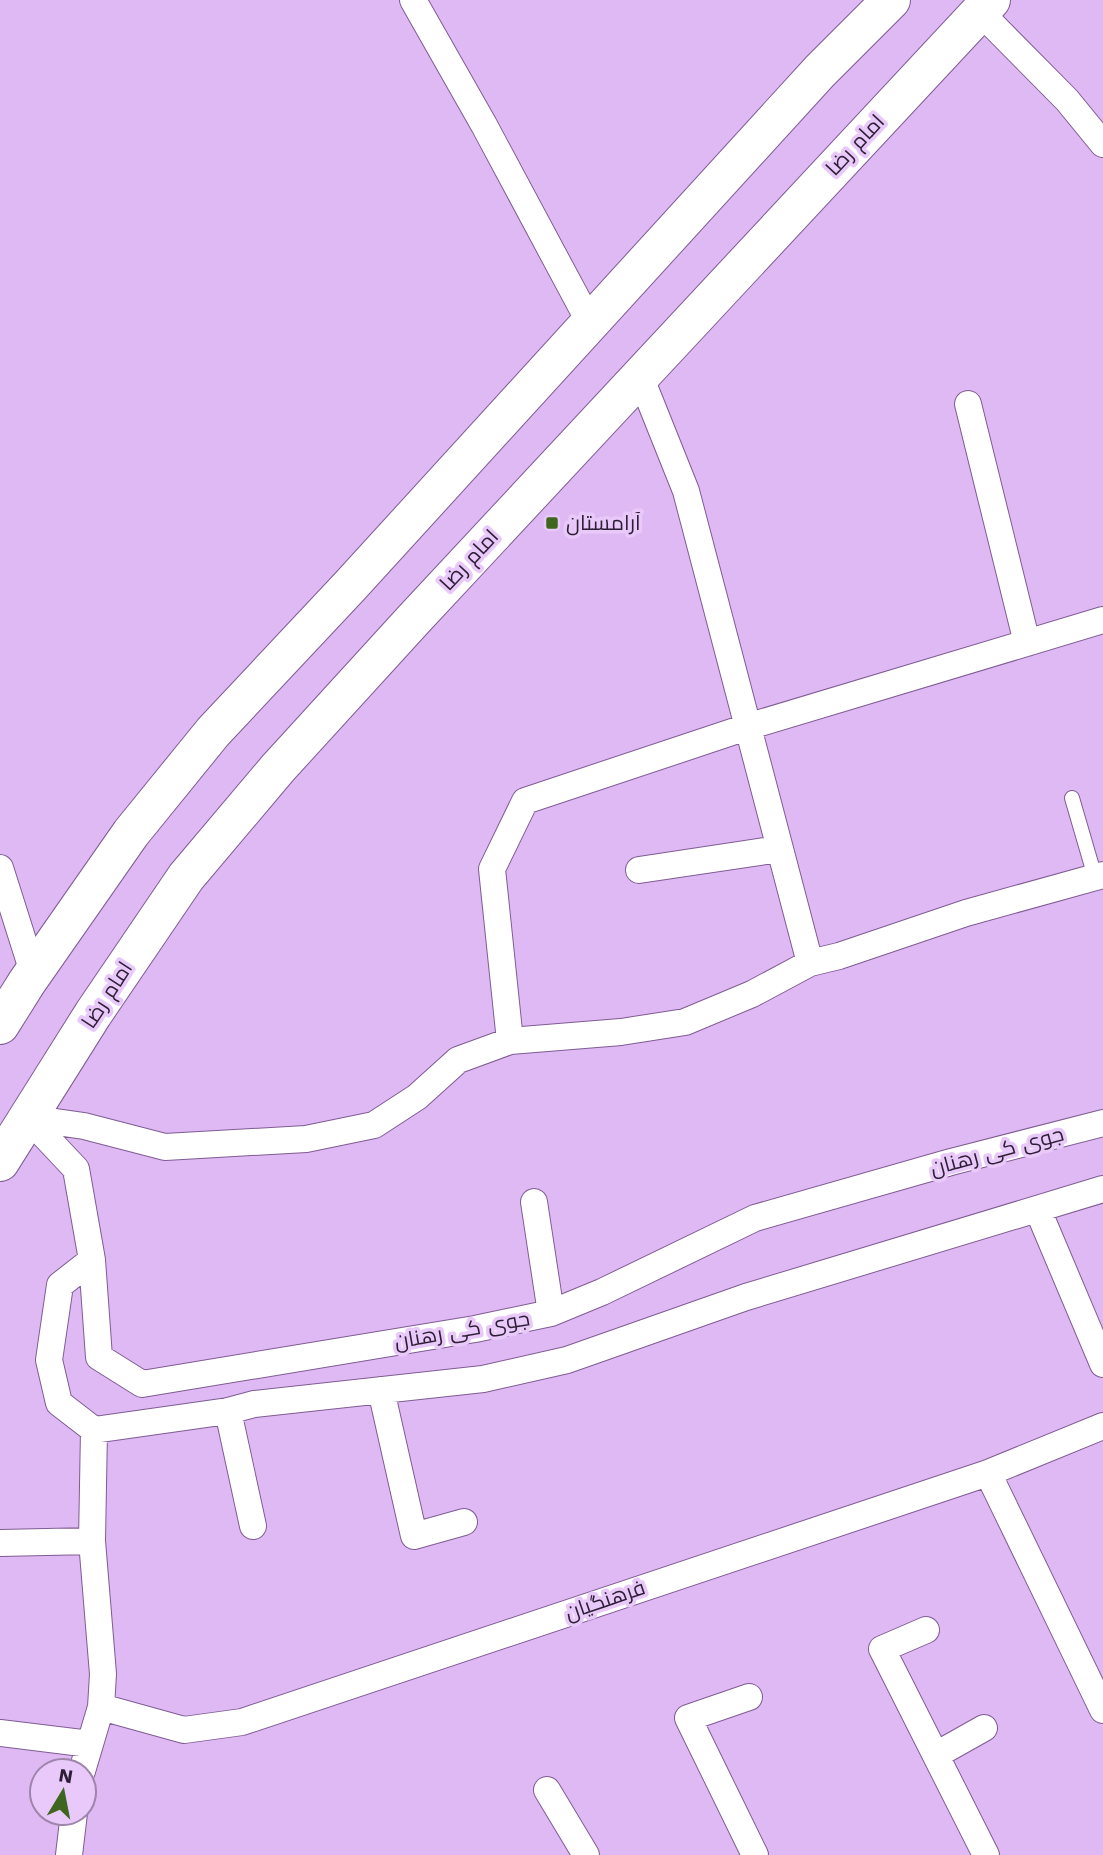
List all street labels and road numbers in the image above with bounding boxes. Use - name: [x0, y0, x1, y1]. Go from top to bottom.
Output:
- street label: امام رضا: [820, 109, 891, 182]
- street label: امام رضا: [434, 524, 505, 597]
- street label: امام رضا: [76, 957, 139, 1034]
- street label: جوی کی رهنان: [927, 1121, 1067, 1181]
- street label: جوی کی رهنان: [392, 1305, 532, 1355]
- street label: فرهنگیان: [561, 1574, 649, 1626]

